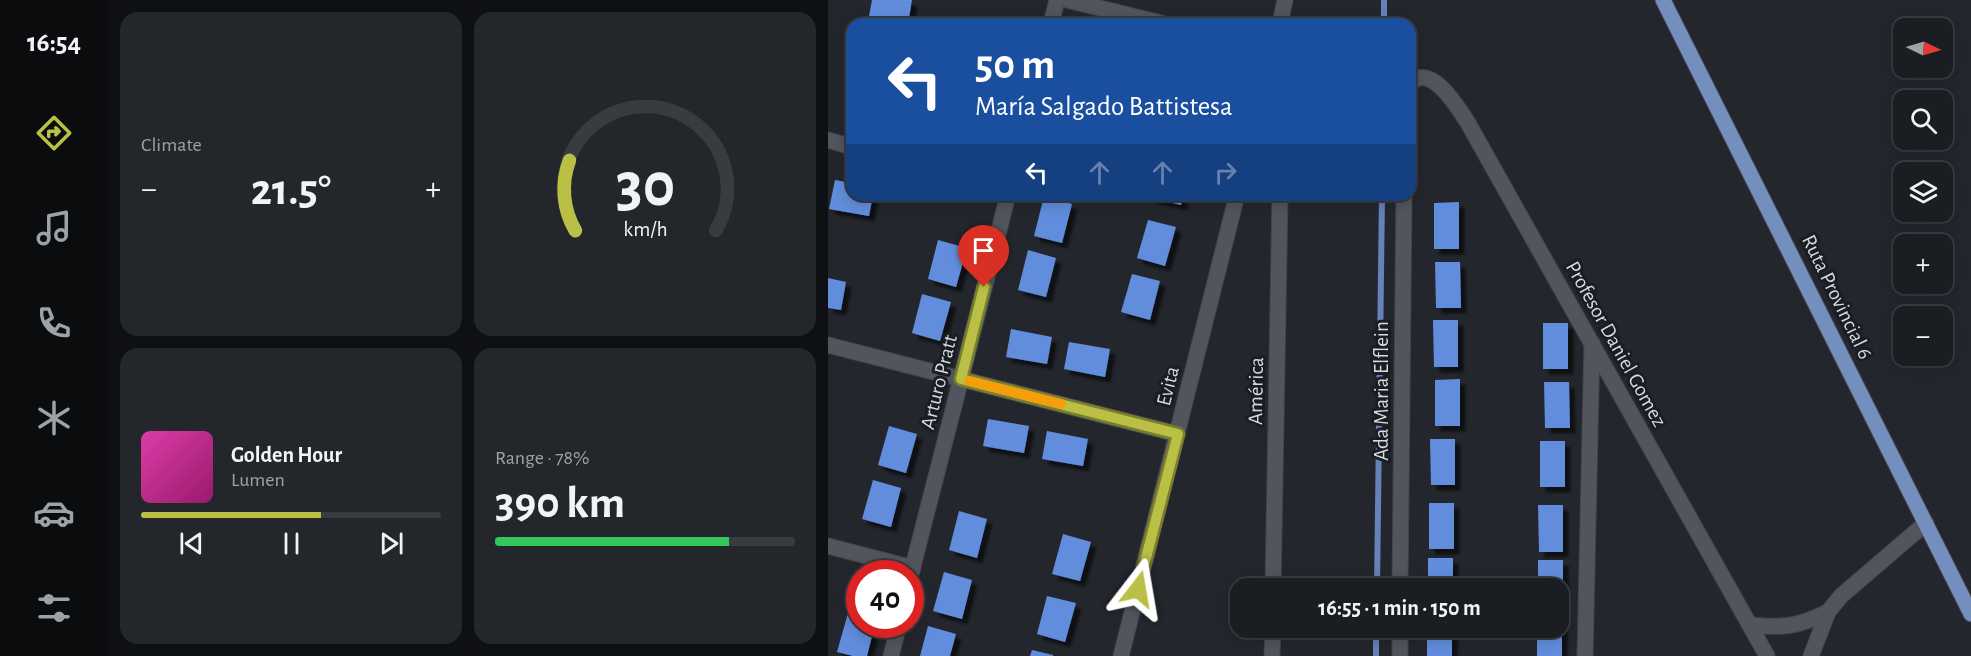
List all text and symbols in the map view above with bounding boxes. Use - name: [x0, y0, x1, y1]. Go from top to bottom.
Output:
- north arrow: [1893, 18, 1953, 78]
- map controls: [1893, 18, 1953, 366]
- text: 16:54: [27, 29, 81, 56]
- icon: left: [876, 42, 954, 120]
- text: 50 m: [975, 44, 1055, 86]
- button: search: [1893, 90, 1953, 150]
- text: María Salgado Battistesa: [975, 93, 1233, 120]
- icon: directions: [33, 112, 75, 154]
- text: Climate: [141, 135, 202, 155]
- text: 30: [615, 155, 675, 217]
- icon: left: [1020, 156, 1053, 189]
- icon: ahead: [1083, 156, 1116, 189]
- icon: ahead: [1146, 156, 1179, 189]
- icon: right: [1209, 156, 1242, 189]
- button: layers: [1893, 162, 1953, 222]
- text: 21.5°: [251, 168, 331, 213]
- text: −: [141, 173, 157, 206]
- text: +: [425, 173, 441, 206]
- icon: music: [33, 207, 75, 249]
- text: km/h: [623, 219, 667, 240]
- pin: [958, 225, 1009, 287]
- street label: Ruta Provincial 6: [1798, 232, 1876, 362]
- icon: arrive: [967, 234, 1000, 267]
- button: +: [1893, 234, 1953, 294]
- street label: Profesor Daniel Gomez: [1562, 258, 1670, 430]
- icon: phone: [33, 302, 75, 344]
- button: −: [1893, 306, 1953, 366]
- street label: Ada Maria Elflein: [1371, 321, 1392, 461]
- street label: Arturo Pratt: [917, 332, 961, 431]
- street label: América: [1245, 357, 1267, 425]
- street label: Evita: [1153, 364, 1183, 408]
- icon: climate: [33, 397, 75, 439]
- text: Golden Hour: [231, 444, 342, 466]
- text: Range · 78%: [495, 448, 590, 468]
- text: Lumen: [231, 470, 285, 490]
- text: 390 km: [495, 481, 625, 526]
- icon: car: [33, 492, 75, 534]
- icon: previous: [175, 527, 208, 560]
- icon: pause: [275, 527, 308, 560]
- icon: next: [375, 527, 408, 560]
- position arrow: [1106, 557, 1170, 621]
- speed limit sign: 40: [846, 560, 924, 638]
- icon: filters: [33, 587, 75, 629]
- text: 16:55 · 1 min · 150 m: [1318, 597, 1481, 619]

